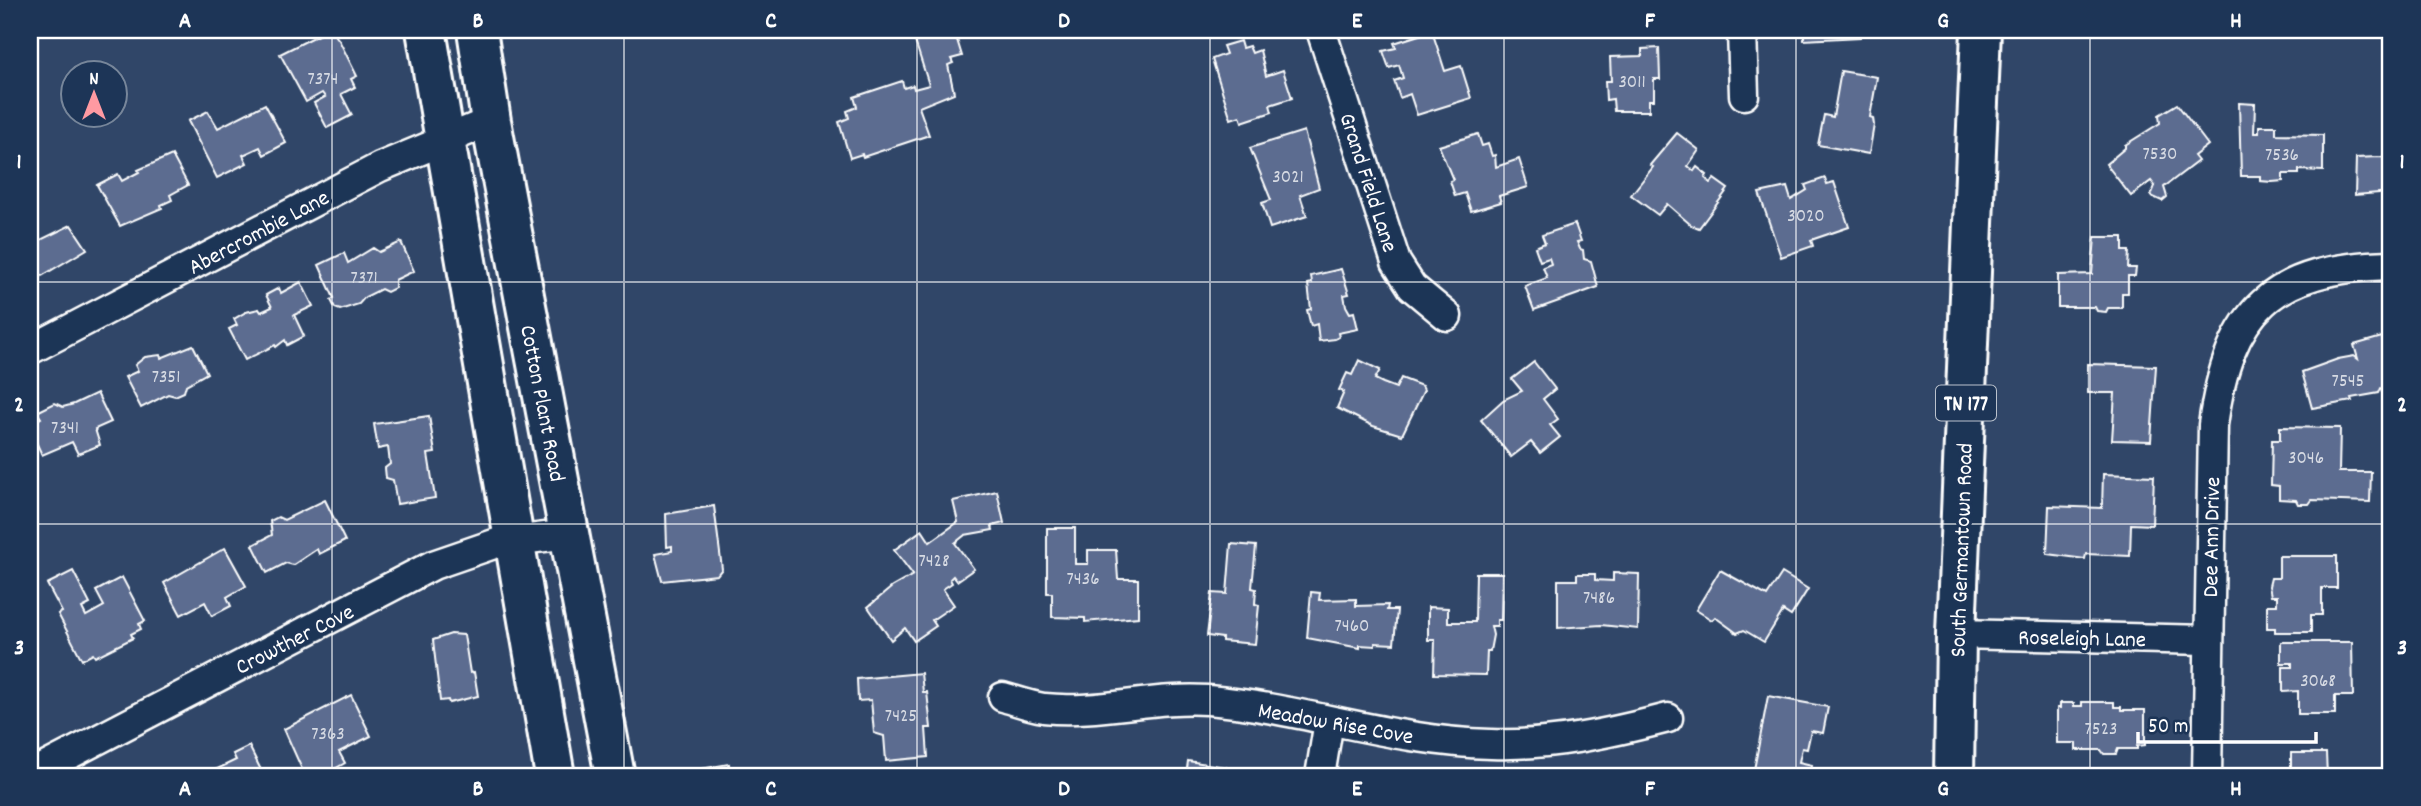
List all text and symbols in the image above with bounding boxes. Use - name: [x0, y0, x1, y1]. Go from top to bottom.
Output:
- text: A: [179, 6, 191, 39]
- text: B: [473, 6, 484, 39]
- text: C: [765, 6, 777, 39]
- text: D: [1058, 6, 1070, 39]
- text: E: [1352, 6, 1363, 39]
- text: F: [1645, 6, 1656, 39]
- text: G: [1937, 6, 1949, 39]
- text: H: [2230, 6, 2242, 39]
- north arrow: [60, 60, 130, 130]
- text: N: [89, 67, 99, 94]
- house number: 7374: [308, 67, 338, 94]
- house number: 3011: [1618, 70, 1646, 97]
- street label: Grand Field Lane: [1329, 109, 1405, 257]
- house number: 7530: [2143, 142, 2177, 169]
- house number: 7536: [2265, 143, 2299, 170]
- text: 1: [16, 147, 22, 180]
- text: 1: [2399, 147, 2405, 180]
- house number: 3021: [1272, 165, 1304, 192]
- street label: Abercrombie Lane: [183, 183, 336, 285]
- house number: 3020: [1787, 204, 1825, 231]
- house number: 7371: [350, 266, 378, 293]
- street label: Cotton Plant Road: [509, 323, 572, 485]
- house number: 7351: [152, 365, 180, 392]
- house number: 7545: [2332, 369, 2364, 396]
- road number: TN 177: [1936, 386, 1996, 420]
- text: 2: [14, 390, 24, 423]
- text: 2: [2397, 390, 2407, 423]
- house number: 7341: [51, 416, 79, 443]
- street label: South Germantown Road: [1943, 442, 1984, 658]
- house number: 3046: [2288, 446, 2324, 473]
- street label: Dee Ann Drive: [2196, 476, 2231, 598]
- house number: 7428: [918, 549, 950, 576]
- house number: 7436: [1067, 567, 1099, 594]
- house number: 7486: [1583, 586, 1615, 613]
- street label: Crowther Cove: [231, 597, 361, 685]
- house number: 7460: [1335, 614, 1369, 641]
- street label: Roseleigh Lane: [2018, 623, 2146, 658]
- text: 3: [14, 633, 24, 666]
- text: 3: [2397, 633, 2407, 666]
- house number: 3068: [2300, 669, 2336, 696]
- street label: Meadow Rise Cove: [1255, 696, 1416, 755]
- scale bar: [2138, 701, 2316, 745]
- house number: 7425: [885, 704, 917, 731]
- text: 50 m: [2148, 713, 2188, 743]
- house number: 7523: [2085, 717, 2117, 744]
- house number: 7363: [311, 722, 345, 749]
- text: A: [179, 774, 191, 806]
- text: B: [473, 774, 484, 806]
- text: C: [765, 774, 777, 806]
- text: D: [1058, 774, 1070, 806]
- text: E: [1352, 774, 1363, 806]
- text: F: [1645, 774, 1656, 806]
- text: G: [1937, 774, 1949, 806]
- text: H: [2230, 774, 2242, 806]

